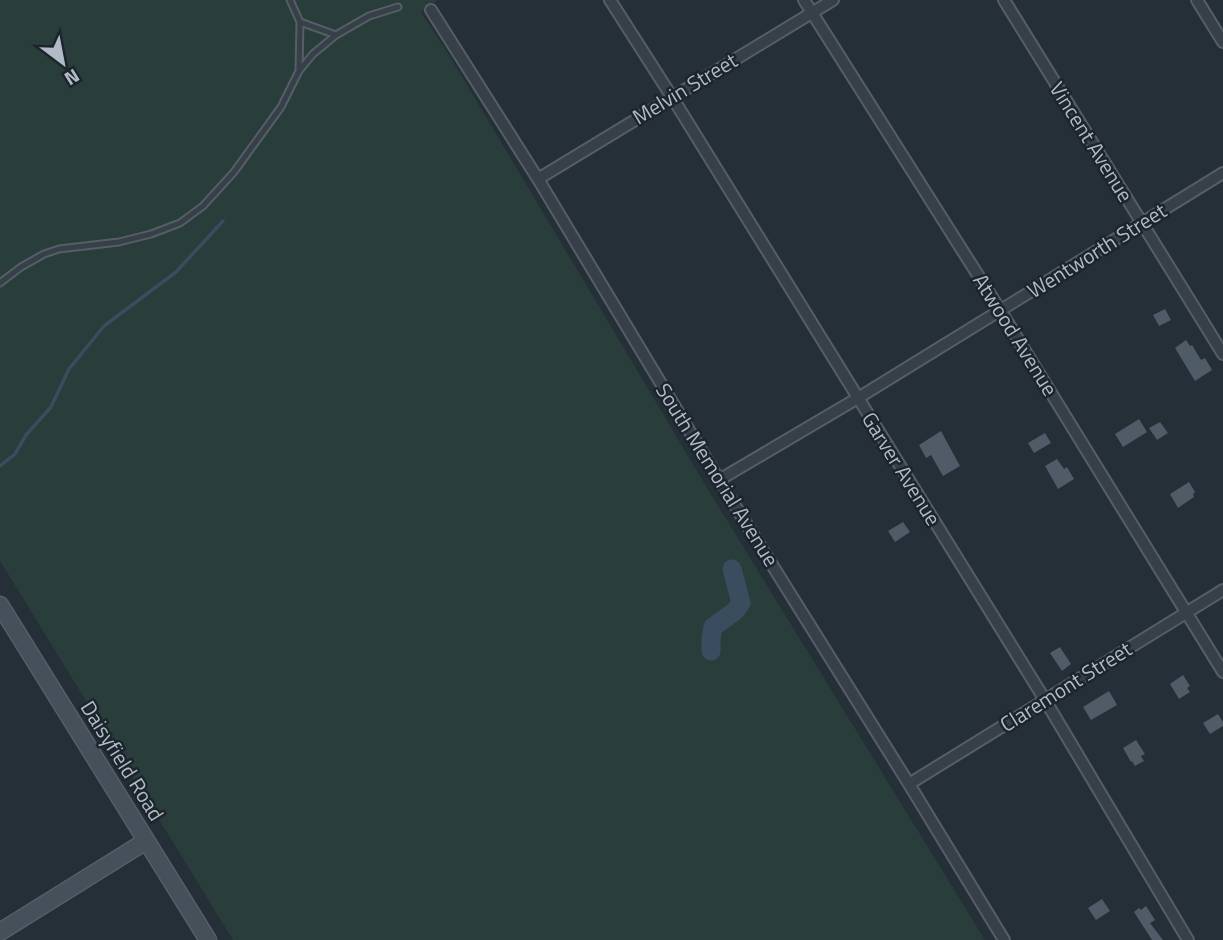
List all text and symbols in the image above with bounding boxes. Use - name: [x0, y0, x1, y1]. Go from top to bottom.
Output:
- north arrow: [28, 28, 98, 98]
- street label: Melvin Street: [626, 44, 744, 132]
- text: N: [59, 62, 86, 94]
- street label: Vincent Avenue: [1042, 75, 1142, 208]
- street label: Wentworth Street: [1021, 194, 1173, 306]
- street label: Atwood Avenue: [965, 267, 1066, 402]
- street label: South Memorial Avenue: [648, 376, 787, 573]
- street label: Garver Avenue: [854, 405, 950, 532]
- street label: Claremont Street: [993, 632, 1138, 740]
- street label: Daisyfield Road: [73, 694, 173, 827]

